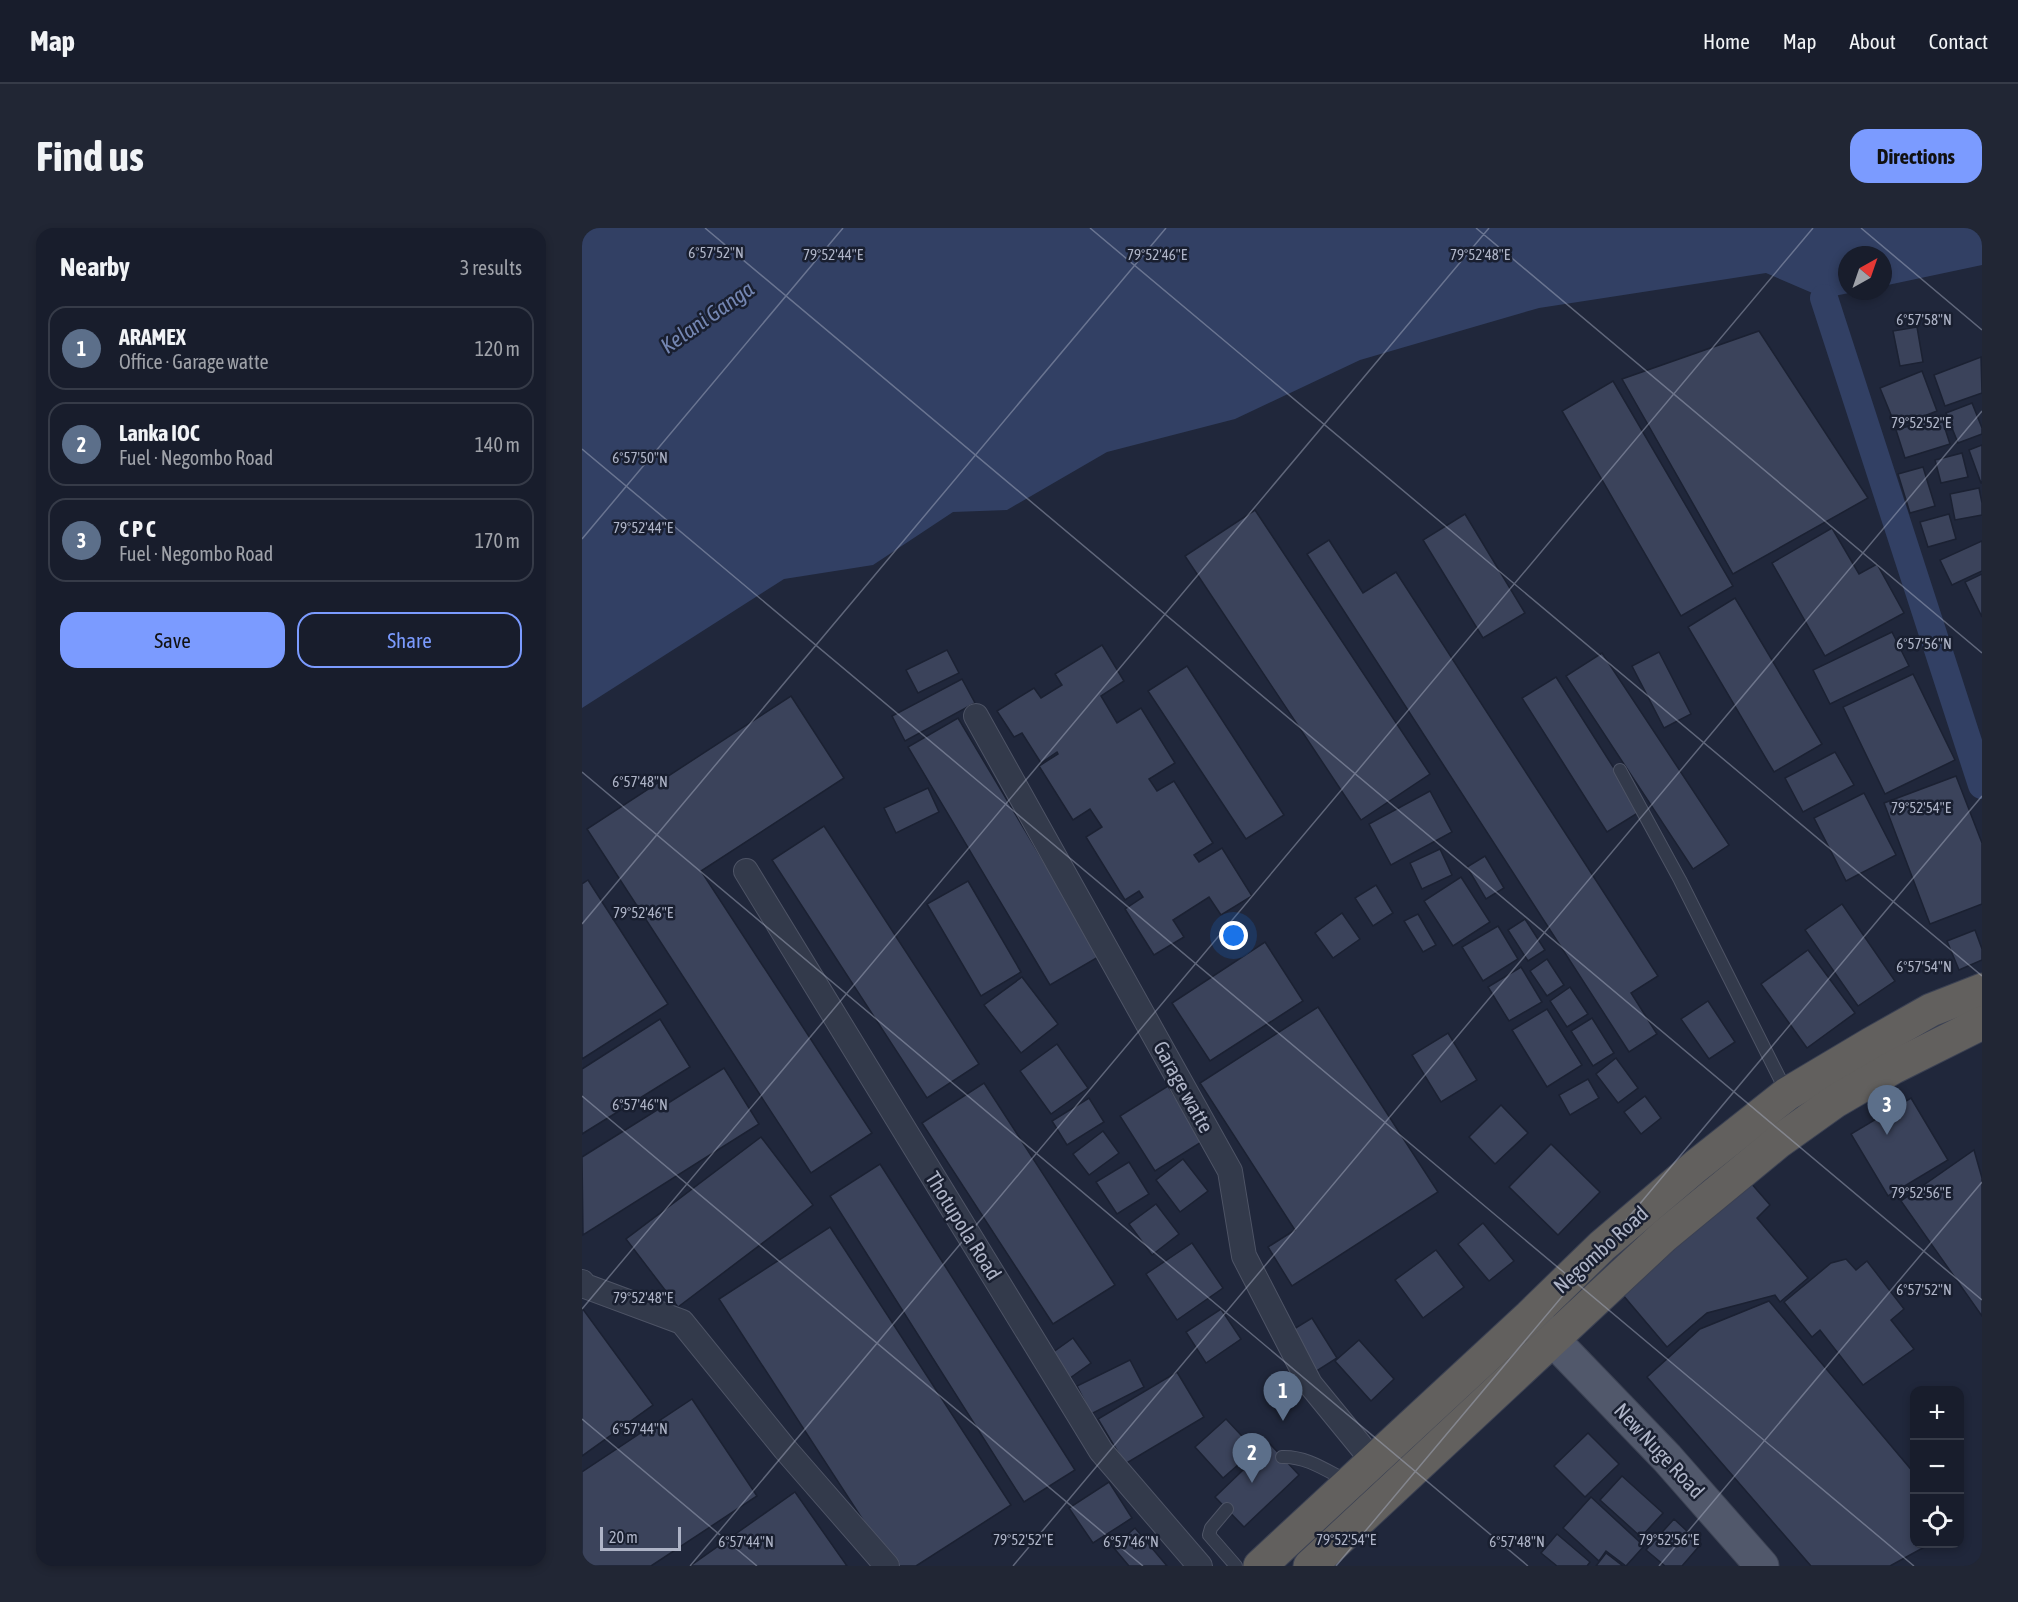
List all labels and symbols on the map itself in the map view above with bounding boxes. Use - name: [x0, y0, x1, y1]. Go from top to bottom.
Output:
- text: 6°57'52"N: [688, 244, 744, 261]
- text: 79°52'44"E: [803, 246, 864, 263]
- text: 79°52'46"E: [1127, 246, 1188, 263]
- text: 79°52'48"E: [1450, 246, 1511, 263]
- north arrow: [1838, 246, 1892, 300]
- water label: Kelani Ganga: [656, 276, 758, 358]
- text: 6°57'58"N: [1896, 311, 1952, 328]
- text: 79°52'52"E: [1891, 414, 1952, 431]
- text: 6°57'50"N: [612, 449, 668, 466]
- text: 79°52'44"E: [613, 519, 674, 536]
- text: 6°57'56"N: [1896, 635, 1952, 652]
- text: 6°57'48"N: [612, 773, 668, 790]
- text: 79°52'54"E: [1891, 799, 1952, 816]
- text: 79°52'46"E: [613, 904, 674, 921]
- your location: [1219, 921, 1248, 950]
- text: 6°57'54"N: [1896, 958, 1952, 975]
- street label: Garage watte: [1149, 1037, 1219, 1136]
- pin: 3: [1868, 1086, 1906, 1135]
- text: 6°57'46"N: [612, 1096, 668, 1113]
- street label: Thotupola Road: [921, 1167, 1007, 1284]
- text: 79°52'56"E: [1891, 1184, 1952, 1201]
- street label: Negombo Road: [1548, 1201, 1652, 1298]
- text: 6°57'52"N: [1896, 1281, 1952, 1298]
- text: 79°52'48"E: [613, 1289, 674, 1306]
- pin: 1: [1264, 1372, 1302, 1421]
- street label: New Nuge Road: [1610, 1398, 1710, 1503]
- text: 6°57'44"N: [612, 1420, 668, 1437]
- pin: 2: [1232, 1434, 1272, 1483]
- scale bar: [600, 1524, 681, 1552]
- text: 79°52'52"E: [993, 1531, 1054, 1548]
- text: 79°52'54"E: [1316, 1531, 1377, 1548]
- text: 79°52'56"E: [1639, 1531, 1700, 1548]
- text: 6°57'44"N: [718, 1533, 774, 1550]
- text: 6°57'46"N: [1103, 1533, 1159, 1550]
- text: 6°57'48"N: [1489, 1533, 1545, 1550]

